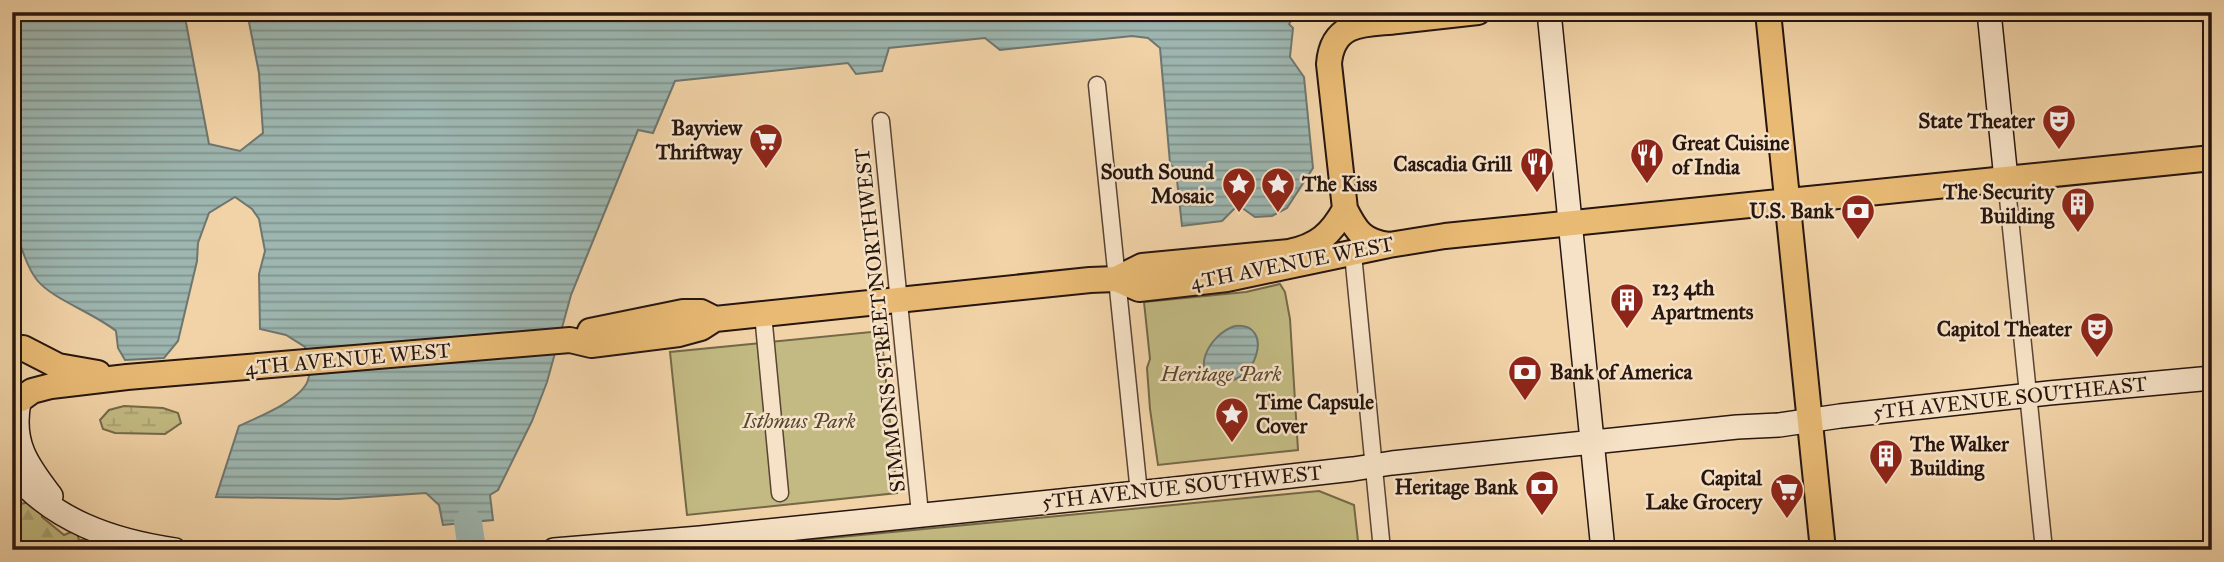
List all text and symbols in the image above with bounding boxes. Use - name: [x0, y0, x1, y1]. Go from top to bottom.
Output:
- theatre icon: State Theater: [2040, 102, 2078, 151]
- place label: State Theater: [1918, 108, 2036, 134]
- place label: Bayview Thriftway: [655, 115, 743, 165]
- supermarket icon: Bayview Thriftway: [747, 121, 785, 170]
- place label: Great Cuisine of India: [1672, 130, 1790, 180]
- restaurant icon: Great Cuisine of India: [1628, 136, 1666, 185]
- restaurant icon: Cascadia Grill: [1518, 145, 1556, 194]
- street label: SIMMONS STREET NORTHWEST: [849, 146, 911, 494]
- place label: Cascadia Grill: [1393, 151, 1513, 177]
- place label: South Sound Mosaic: [1100, 159, 1214, 209]
- place icon: South Sound Mosaic: [1220, 165, 1258, 214]
- place icon: The Kiss: [1259, 165, 1297, 214]
- place label: The Kiss: [1301, 171, 1378, 197]
- place label: The Security Building: [1942, 179, 2055, 229]
- building icon: The Security Building: [2059, 185, 2097, 234]
- bank icon: U.S. Bank: [1839, 192, 1877, 241]
- place label: U.S. Bank: [1749, 198, 1835, 224]
- street label: 4TH AVENUE WEST: [1188, 231, 1396, 295]
- place label: 123 4th Apartments: [1650, 275, 1754, 325]
- building icon: 123 4th Apartments: [1608, 281, 1646, 330]
- theatre icon: Capitol Theater: [2078, 310, 2116, 359]
- place label: Capitol Theater: [1937, 316, 2073, 342]
- street label: 4TH AVENUE WEST: [244, 337, 452, 381]
- bank icon: Bank of America: [1506, 353, 1544, 402]
- place label: Bank of America: [1550, 359, 1694, 385]
- park label: Heritage Park: [1159, 361, 1282, 387]
- street label: 5TH AVENUE SOUTHEAST: [1872, 371, 2148, 425]
- place label: Time Capsule Cover: [1255, 389, 1374, 439]
- place icon: Time Capsule Cover: [1213, 395, 1251, 444]
- park label: Isthmus Park: [741, 408, 856, 434]
- place label: The Walker Building: [1909, 431, 2010, 481]
- building icon: The Walker Building: [1867, 437, 1905, 486]
- street label: 5TH AVENUE SOUTHWEST: [1041, 459, 1323, 515]
- place label: Capital Lake Grocery: [1646, 465, 1763, 515]
- bank icon: Heritage Bank: [1523, 468, 1561, 517]
- supermarket icon: Capital Lake Grocery: [1768, 471, 1806, 520]
- place label: Heritage Bank: [1395, 474, 1519, 500]

